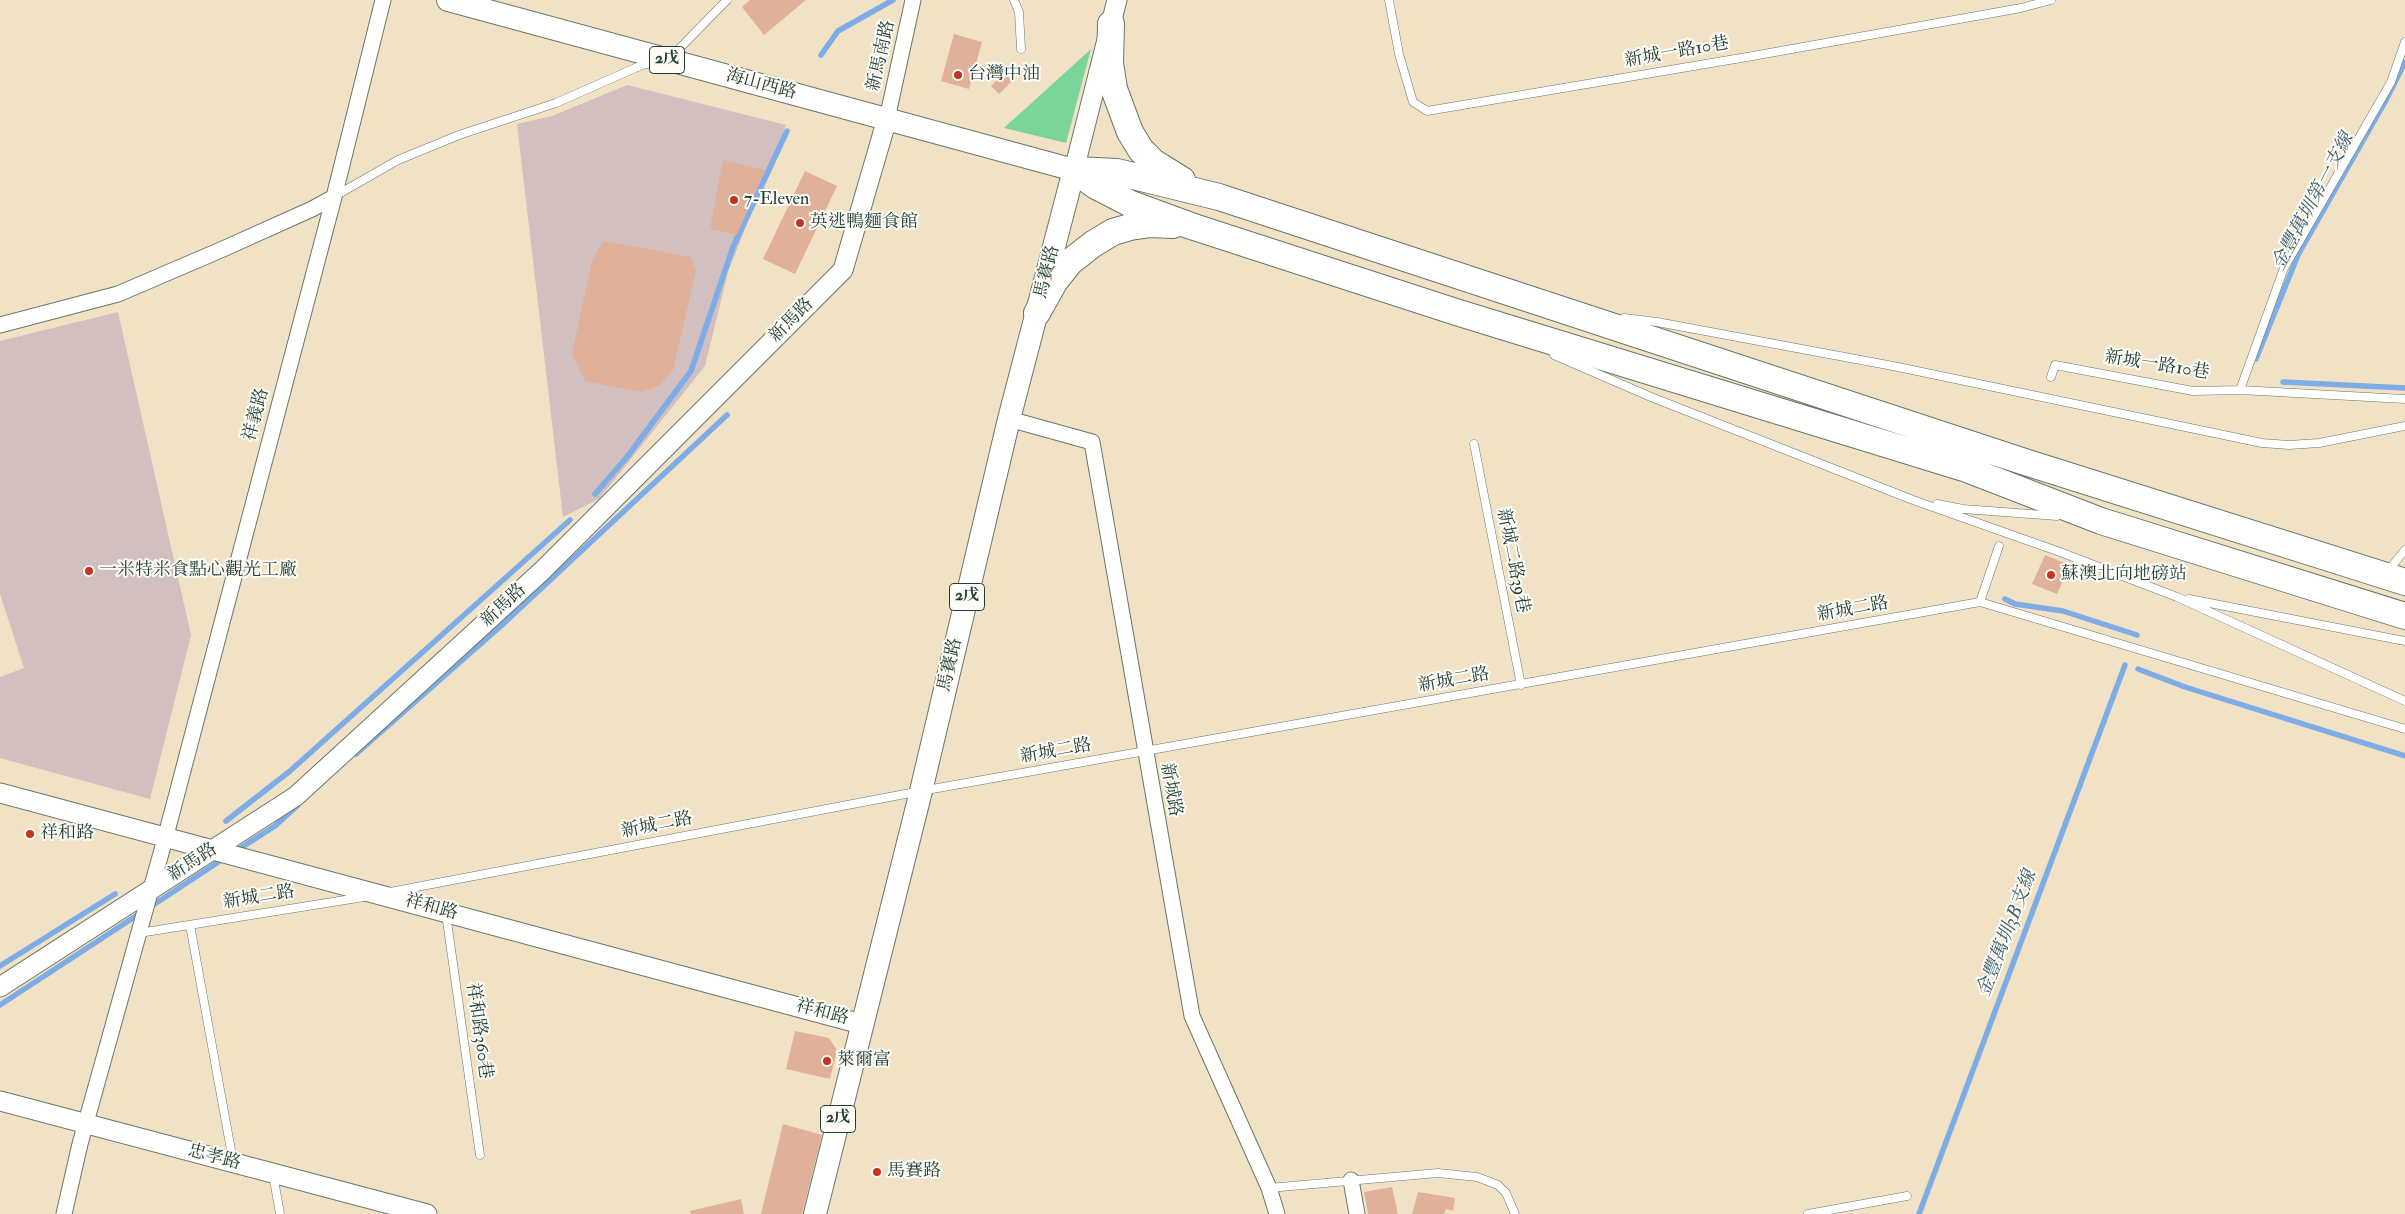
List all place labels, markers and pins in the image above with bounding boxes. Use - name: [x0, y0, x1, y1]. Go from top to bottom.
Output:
- place label: 台灣中油: [968, 64, 1040, 86]
- marker: 台灣中油: [952, 69, 964, 81]
- place label: 7-Eleven: [744, 189, 809, 211]
- marker: 7-Eleven: [728, 194, 740, 206]
- place label: 英逃鴨麵食館: [810, 212, 918, 234]
- marker: 英逃鴨麵食館: [794, 217, 806, 229]
- place label: 一米特米食點心觀光工廠: [99, 560, 297, 582]
- place label: 蘇澳北向地磅站: [2061, 564, 2187, 586]
- marker: 一米特米食點心觀光工廠: [83, 565, 95, 577]
- marker: 蘇澳北向地磅站: [2045, 569, 2057, 581]
- place label: 祥和路: [40, 823, 94, 845]
- marker: 祥和路: [24, 828, 36, 840]
- place label: 萊爾富: [837, 1050, 891, 1072]
- marker: 萊爾富: [821, 1055, 833, 1067]
- place label: 馬賽路: [887, 1161, 941, 1183]
- marker: 馬賽路: [871, 1166, 883, 1178]

